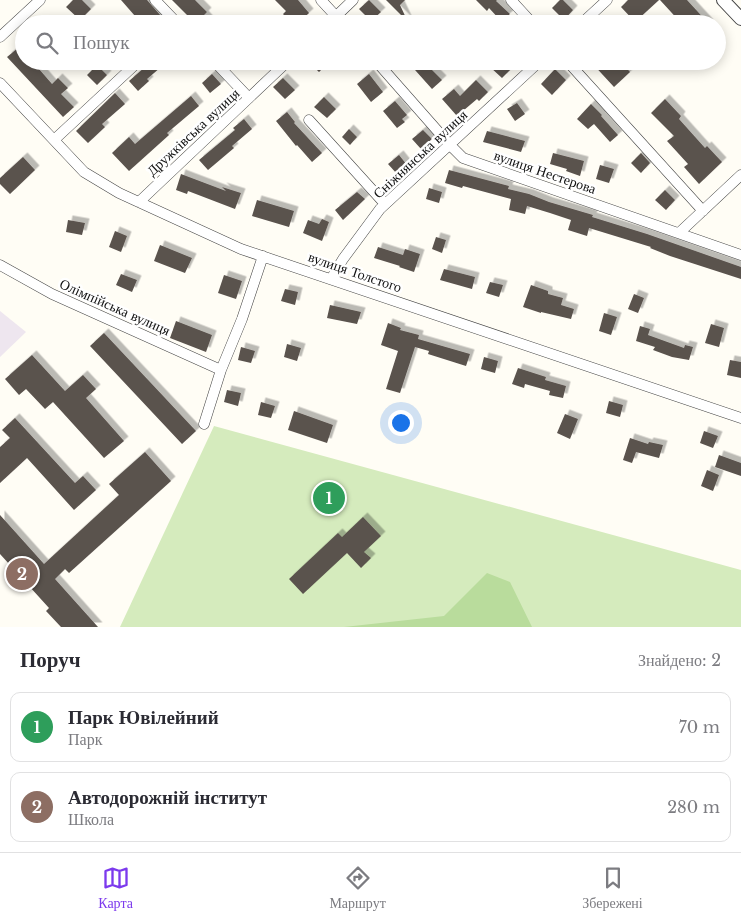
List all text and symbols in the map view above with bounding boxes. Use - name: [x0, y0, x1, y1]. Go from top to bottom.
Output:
- search box: [15, 15, 726, 70]
- icon: search: [33, 29, 61, 57]
- text: Пошук: [73, 31, 130, 54]
- street label: Дружківська вулиця: [143, 84, 244, 180]
- street label: Сніжнянська вулиця: [369, 105, 471, 202]
- street label: вулиця Нестерова: [492, 146, 599, 198]
- street label: вулиця Толстого: [306, 248, 404, 296]
- street label: Олімпійська вулиця: [57, 275, 174, 340]
- your location: [388, 410, 414, 436]
- pin: 1: [313, 479, 345, 517]
- pin: 2: [6, 555, 38, 593]
- text: Поруч: [20, 647, 81, 673]
- text: Знайдено: 2: [638, 650, 721, 670]
- text: Парк Ювілейний: [68, 706, 219, 729]
- text: 1: [34, 717, 40, 737]
- text: 70 m: [679, 717, 720, 737]
- text: Парк: [68, 729, 102, 749]
- text: Автодорожній інститут: [68, 786, 267, 809]
- text: 2: [32, 797, 42, 817]
- text: 280 m: [667, 797, 720, 817]
- text: Школа: [68, 809, 114, 829]
- tab: Карта: [98, 864, 133, 912]
- tab: Маршрут: [329, 864, 386, 912]
- tab: Збережені: [582, 864, 643, 912]

